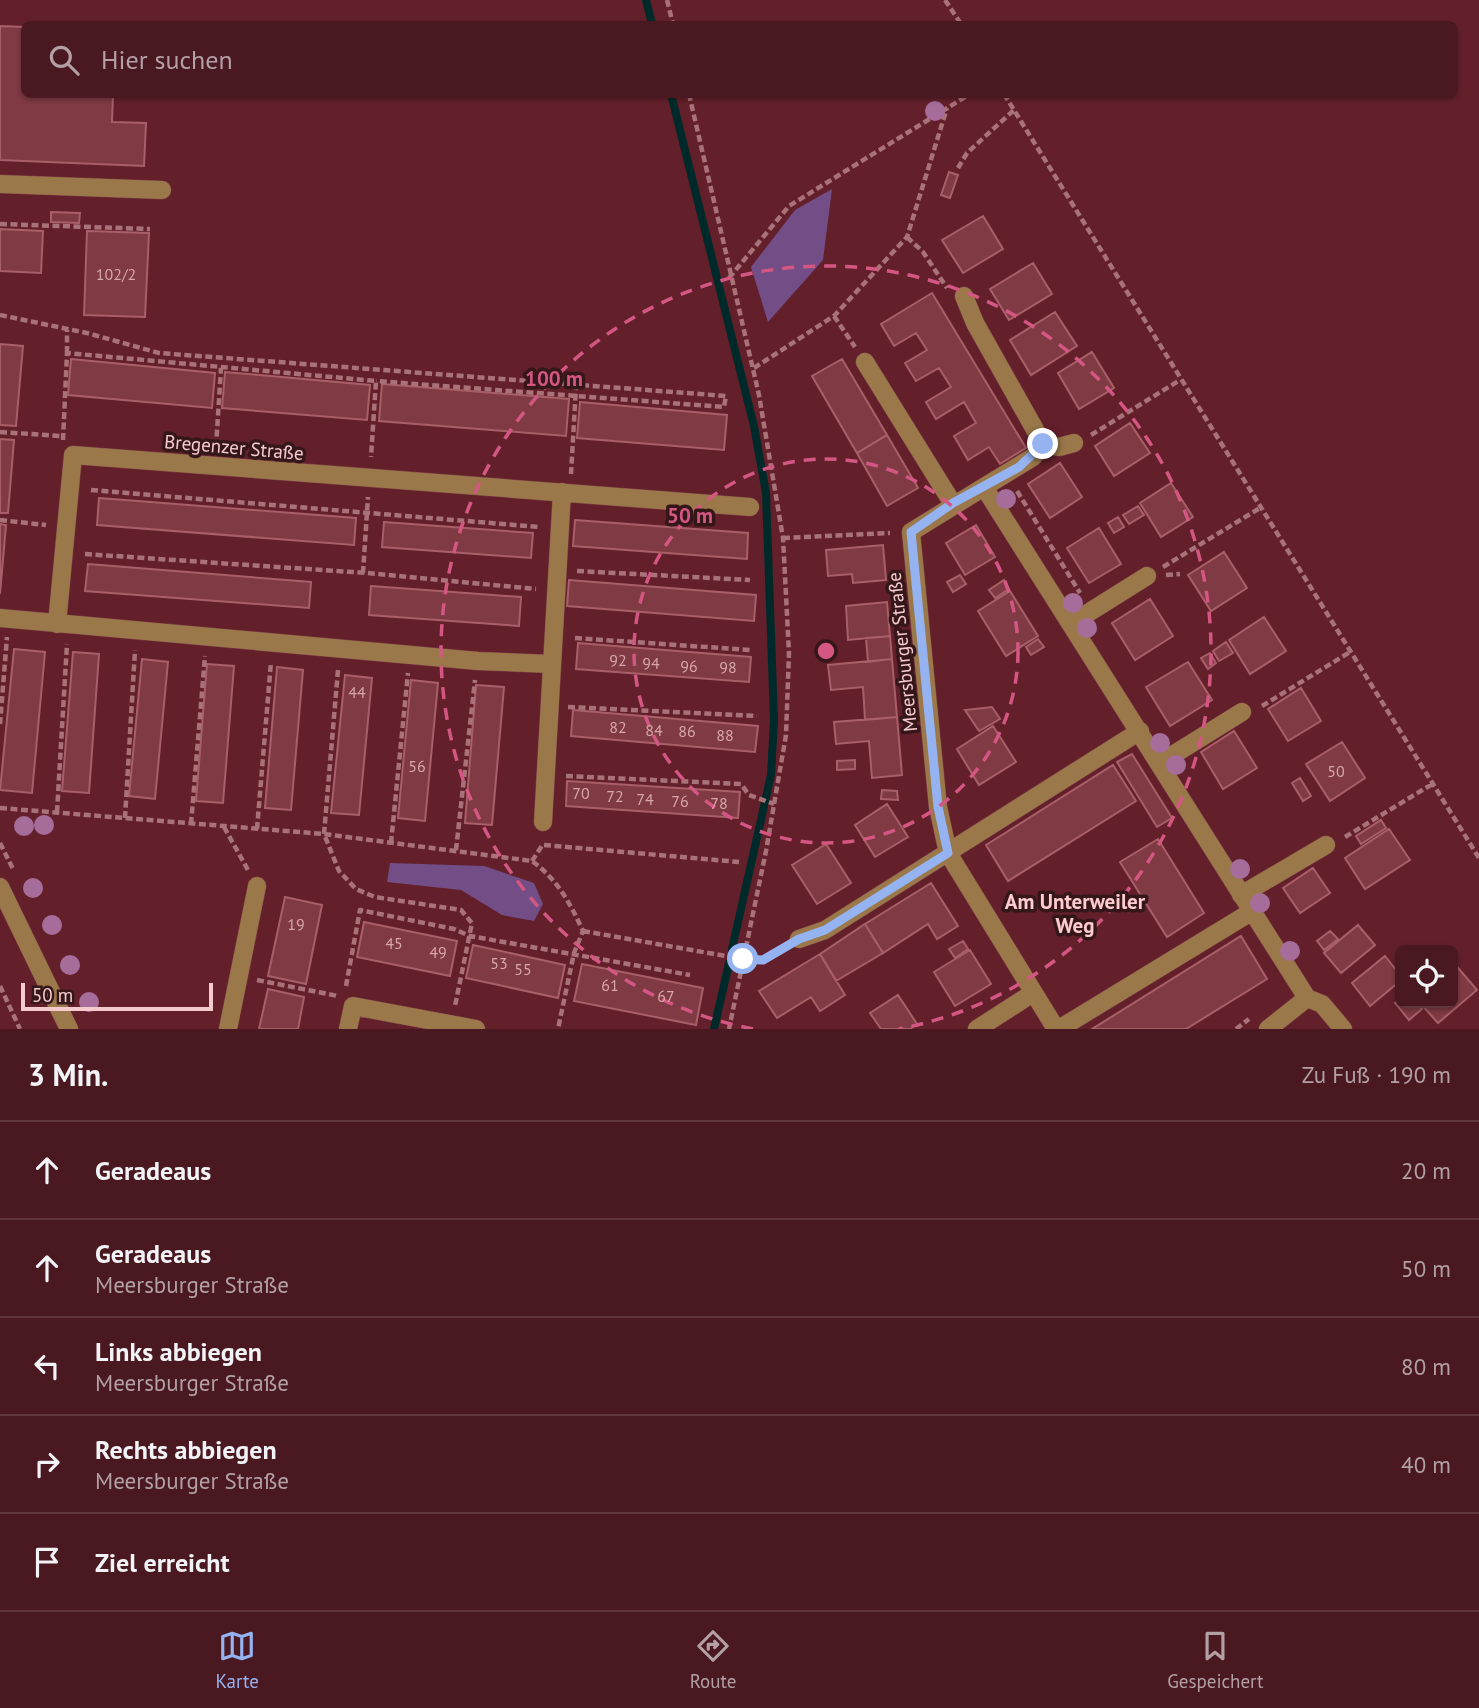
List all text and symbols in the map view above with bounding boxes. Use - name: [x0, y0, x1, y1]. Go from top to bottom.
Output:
- search box: [21, 21, 1458, 98]
- icon: search: [45, 41, 83, 79]
- text: Hier suchen: [101, 43, 233, 76]
- house number: 102/2: [96, 264, 136, 284]
- text: 100 m: [525, 365, 583, 392]
- route end: [1027, 428, 1058, 459]
- street label: Bregenzer Straße: [163, 429, 305, 465]
- text: 50 m: [667, 502, 713, 529]
- street label: Meersburger Straße: [882, 571, 922, 733]
- centre of rings: [814, 639, 838, 663]
- house number: 92: [609, 650, 627, 670]
- house number: 94: [642, 653, 660, 673]
- house number: 96: [680, 656, 698, 676]
- house number: 98: [719, 657, 737, 677]
- house number: 44: [348, 682, 366, 702]
- house number: 82: [609, 717, 627, 737]
- house number: 84: [645, 720, 663, 740]
- house number: 86: [678, 721, 696, 741]
- house number: 88: [716, 725, 734, 745]
- house number: 56: [408, 756, 426, 776]
- house number: 50: [1327, 761, 1345, 781]
- house number: 70: [572, 783, 590, 803]
- house number: 72: [606, 786, 624, 806]
- house number: 74: [636, 789, 654, 809]
- house number: 76: [671, 791, 689, 811]
- house number: 78: [710, 793, 728, 813]
- district label: Am Unterweiler Weg: [1005, 888, 1146, 939]
- house number: 19: [287, 914, 305, 934]
- house number: 45: [385, 933, 403, 953]
- house number: 49: [429, 942, 447, 962]
- route start: [727, 943, 758, 974]
- map controls: [1395, 945, 1458, 1008]
- button: locate: [1395, 945, 1458, 1008]
- house number: 53: [490, 953, 508, 973]
- house number: 55: [514, 959, 532, 979]
- house number: 61: [601, 975, 619, 995]
- scale bar: [21, 980, 214, 1012]
- text: 50 m: [32, 983, 73, 1007]
- house number: 67: [657, 986, 675, 1006]
- text: 3 Min.: [28, 1055, 108, 1094]
- text: Zu Fuß · 190 m: [1302, 1060, 1451, 1089]
- icon: ahead: [28, 1151, 66, 1189]
- text: Geradeaus: [95, 1154, 211, 1187]
- text: 20 m: [1401, 1156, 1451, 1185]
- text: Geradeaus: [95, 1237, 211, 1270]
- icon: ahead: [28, 1249, 66, 1287]
- text: 50 m: [1401, 1254, 1451, 1283]
- text: Meersburger Straße: [95, 1270, 289, 1299]
- text: Links abbiegen: [95, 1335, 262, 1368]
- icon: left: [28, 1347, 66, 1385]
- text: 80 m: [1401, 1352, 1451, 1381]
- text: Meersburger Straße: [95, 1368, 289, 1397]
- text: Rechts abbiegen: [95, 1433, 277, 1466]
- icon: right: [28, 1445, 66, 1483]
- text: 40 m: [1401, 1450, 1451, 1479]
- text: Meersburger Straße: [95, 1466, 289, 1495]
- icon: arrive: [28, 1543, 66, 1581]
- text: Ziel erreicht: [95, 1546, 230, 1579]
- tab: Karte: [215, 1627, 259, 1693]
- tab: Route: [690, 1627, 736, 1693]
- tab: Gespeichert: [1167, 1627, 1264, 1693]

